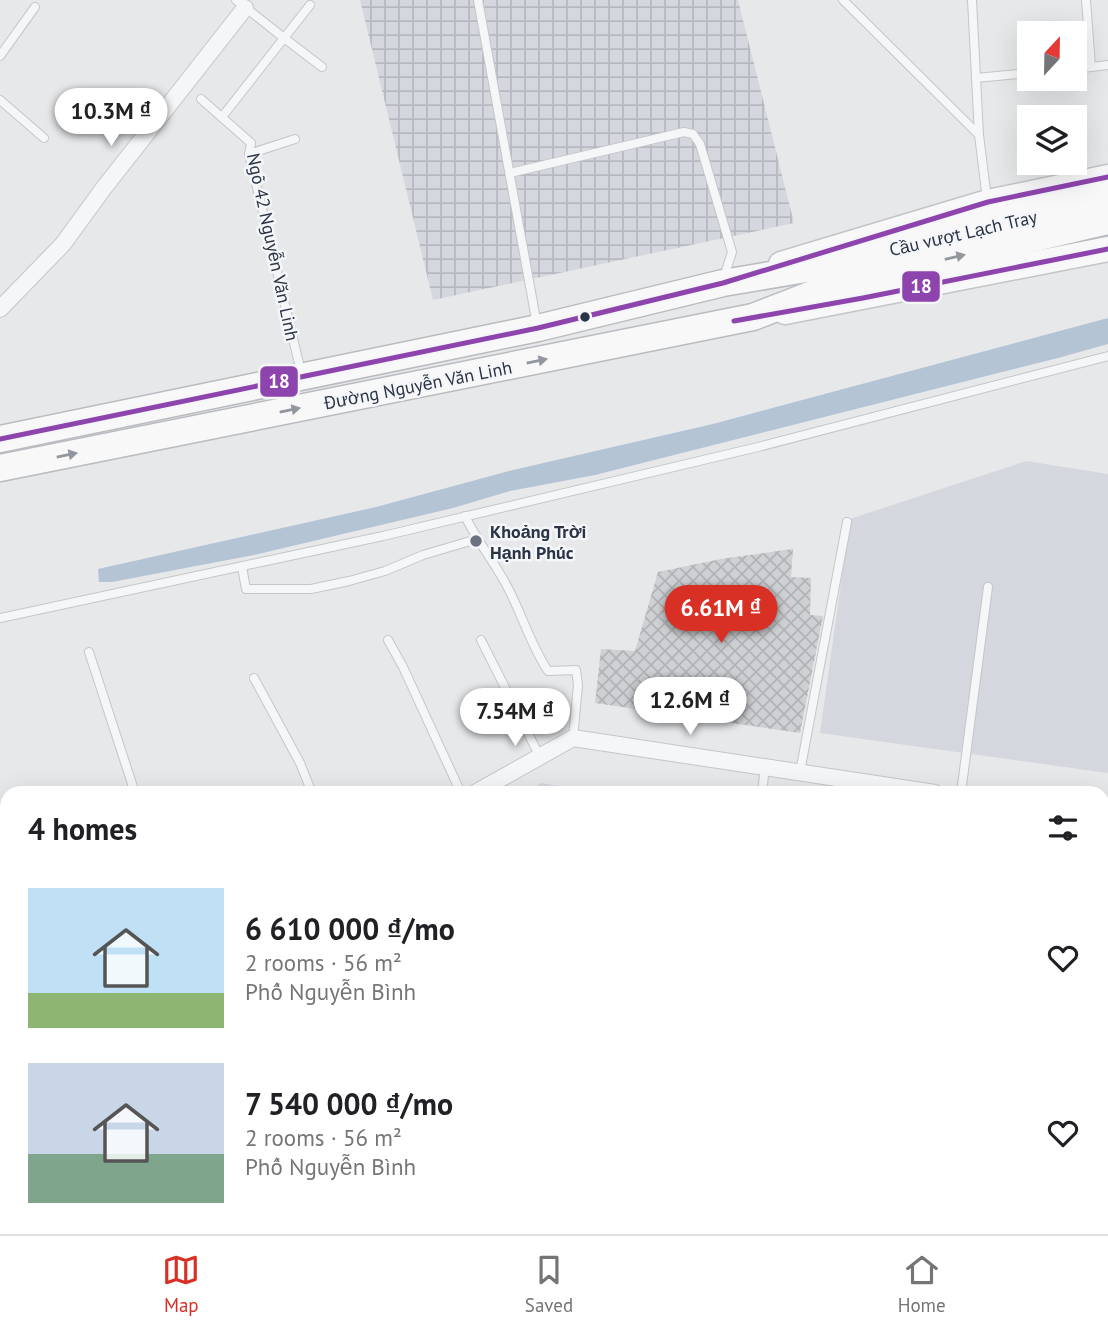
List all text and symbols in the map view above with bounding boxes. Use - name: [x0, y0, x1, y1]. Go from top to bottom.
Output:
- north arrow: [1017, 21, 1087, 91]
- map controls: [1017, 21, 1087, 175]
- pin: 10.3M ₫: [46, 88, 176, 148]
- text: 10.3M ₫: [71, 96, 151, 125]
- button: layers: [1017, 105, 1087, 175]
- street label: Ngõ 42 Nguyễn Văn Linh: [242, 151, 304, 343]
- street label: Cầu vượt Lạch Tray: [887, 205, 1040, 261]
- one-way arrow: [944, 251, 966, 262]
- line badge: 18: [901, 270, 941, 303]
- text: 18: [910, 274, 932, 298]
- unlabelled marker: [578, 310, 592, 324]
- one-way arrow: [526, 355, 548, 366]
- street label: Đường Nguyễn Văn Linh: [321, 356, 514, 415]
- line badge: 18: [259, 365, 299, 398]
- text: 18: [268, 369, 290, 393]
- one-way arrow: [279, 405, 301, 416]
- one-way arrow: [56, 449, 78, 460]
- place label: Khoảng Trời Hạnh Phúc: [490, 520, 586, 564]
- marker: Khoảng Trời Hạnh Phúc: [468, 533, 484, 549]
- pin: 6.61M ₫: [656, 586, 786, 645]
- text: 6.61M ₫: [681, 593, 761, 622]
- pin: 12.6M ₫: [625, 678, 755, 737]
- text: 12.6M ₫: [650, 685, 730, 714]
- pin: 7.54M ₫: [450, 688, 580, 748]
- text: 7.54M ₫: [476, 696, 554, 725]
- text: 4 homes: [28, 809, 137, 848]
- icon: filters: [1044, 809, 1082, 847]
- text: 6 610 000 ₫/mo: [245, 909, 455, 948]
- icon: home: [84, 916, 168, 1000]
- icon: heart: [1044, 939, 1082, 977]
- text: 2 rooms · 56 m²: [245, 948, 402, 977]
- text: Phố Nguyễn Bình: [245, 977, 416, 1006]
- text: 7 540 000 ₫/mo: [245, 1084, 453, 1123]
- icon: home: [84, 1091, 168, 1175]
- icon: heart: [1044, 1114, 1082, 1152]
- text: 2 rooms · 56 m²: [245, 1123, 402, 1152]
- text: Phố Nguyễn Bình: [245, 1152, 416, 1181]
- tab: Map: [162, 1251, 200, 1317]
- tab: Saved: [525, 1251, 573, 1317]
- tab: Home: [898, 1251, 946, 1317]

